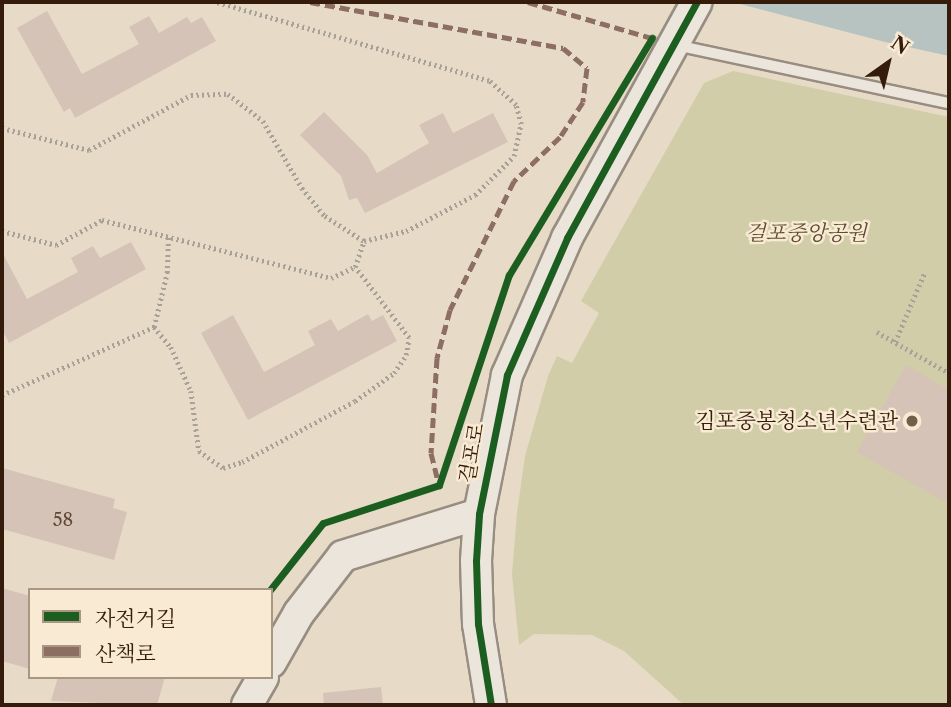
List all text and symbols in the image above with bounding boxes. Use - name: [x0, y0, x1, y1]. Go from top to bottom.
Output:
- north arrow: [853, 28, 923, 98]
- text: N: [887, 31, 913, 59]
- park label: 걸포중앙공원: [745, 220, 867, 246]
- place label: 김포중봉청소년수련관: [695, 408, 898, 434]
- marker: 김포중봉청소년수련관: [904, 413, 920, 429]
- street label: 걸포로: [454, 421, 490, 485]
- house number: 58: [53, 509, 73, 531]
- legend: [28, 588, 273, 679]
- text: 자전거길: [95, 606, 176, 631]
- text: 산책로: [95, 641, 156, 666]

